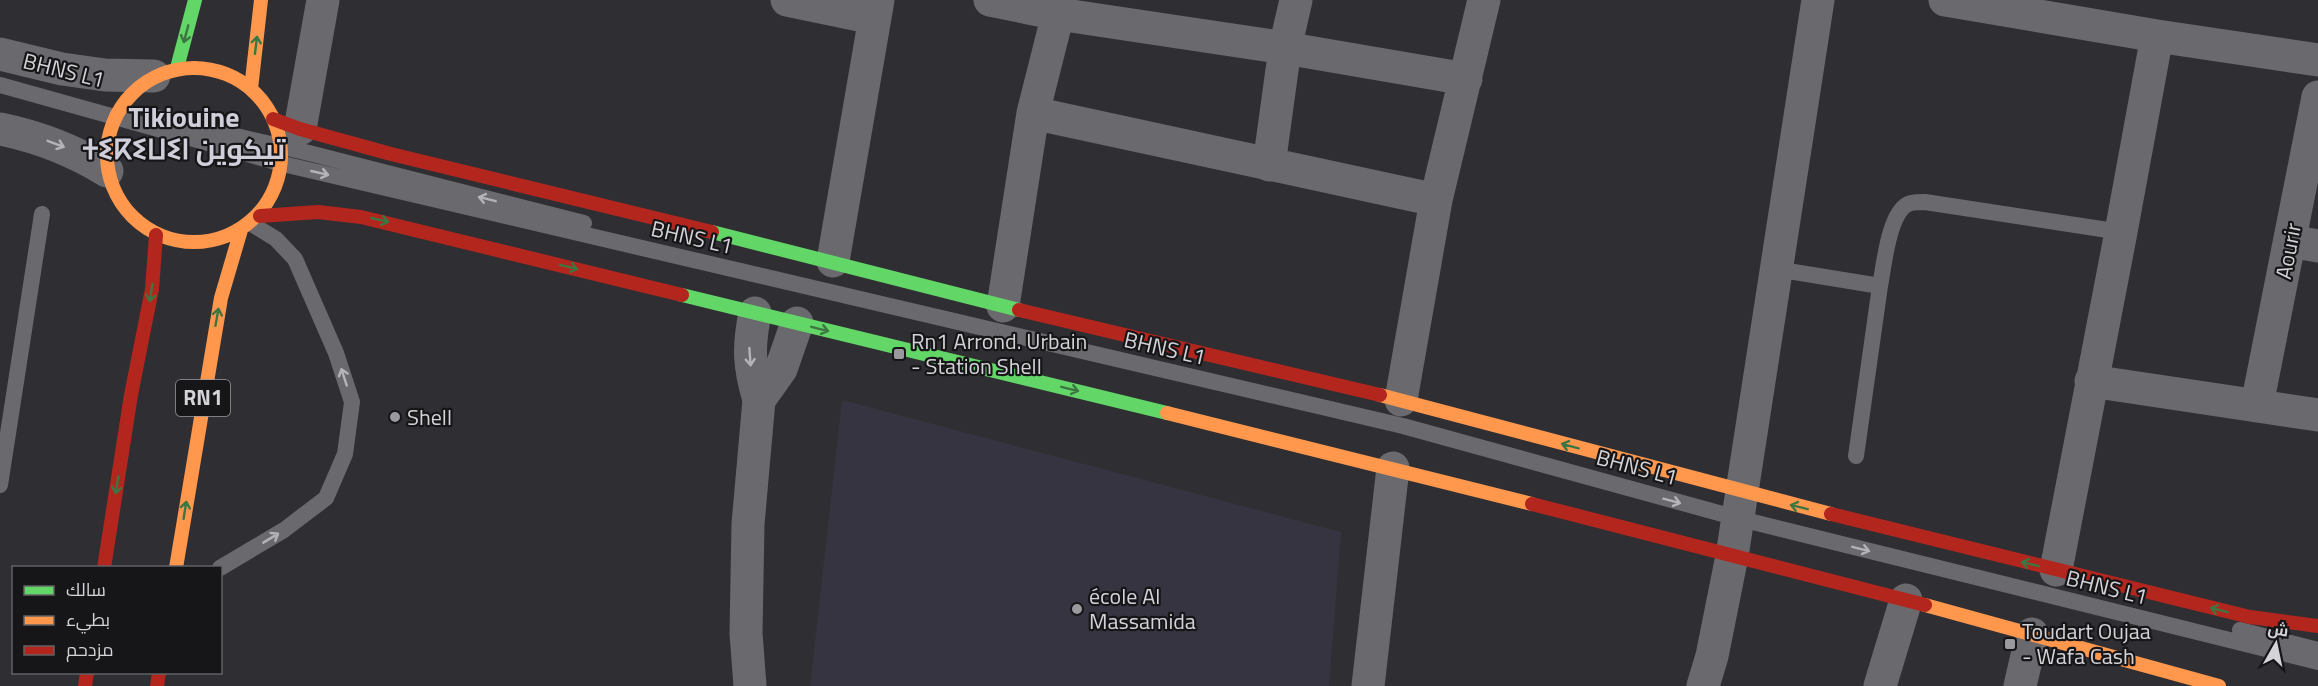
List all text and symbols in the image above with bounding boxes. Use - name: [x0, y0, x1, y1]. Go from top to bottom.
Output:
- one-way arrow: [180, 24, 191, 43]
- one-way arrow: [251, 35, 262, 55]
- street label: BHNS L1: [20, 43, 108, 97]
- district label: Tikiouine ⵜⵉⴽⵉⵡⵉⵏ تيكوين: [83, 95, 286, 170]
- one-way arrow: [46, 140, 65, 151]
- one-way arrow: [310, 167, 329, 179]
- one-way arrow: [478, 192, 497, 204]
- street label: BHNS L1: [648, 211, 736, 263]
- one-way arrow: [370, 215, 389, 227]
- street label: Aourir: [2266, 220, 2310, 282]
- one-way arrow: [559, 262, 578, 274]
- one-way arrow: [145, 282, 156, 302]
- one-way arrow: [212, 308, 223, 328]
- street label: BHNS L1: [1121, 322, 1209, 374]
- one-way arrow: [810, 323, 829, 335]
- place label: Rn1 Arrond. Urbain - Station Shell: [911, 324, 1087, 383]
- one-way arrow: [745, 346, 756, 366]
- marker: Rn1 Arrond. Urbain - Station Shell: [892, 347, 906, 361]
- one-way arrow: [338, 368, 349, 387]
- road number: RN1: [176, 380, 230, 416]
- one-way arrow: [1061, 384, 1080, 396]
- place label: Shell: [407, 400, 452, 434]
- marker: Shell: [388, 410, 402, 424]
- one-way arrow: [1561, 440, 1580, 452]
- street label: BHNS L1: [1593, 440, 1681, 494]
- one-way arrow: [111, 474, 122, 494]
- one-way arrow: [1663, 495, 1682, 507]
- one-way arrow: [180, 500, 191, 520]
- one-way arrow: [1790, 500, 1809, 512]
- one-way arrow: [262, 531, 279, 543]
- one-way arrow: [1852, 544, 1871, 556]
- one-way arrow: [2020, 557, 2039, 569]
- street label: BHNS L1: [2063, 560, 2151, 614]
- legend: [12, 566, 222, 674]
- text: سالك: [66, 576, 106, 603]
- place label: école Al Massamida: [1089, 579, 1196, 638]
- marker: école Al Massamida: [1070, 602, 1084, 616]
- one-way arrow: [2210, 603, 2229, 615]
- text: بطيء: [66, 606, 110, 634]
- place label: Toudart Oujaa - Wafa Cash: [2022, 614, 2151, 673]
- north arrow: [2246, 614, 2306, 674]
- text: ش: [2266, 616, 2290, 643]
- text: مزدحم: [66, 636, 114, 663]
- marker: Toudart Oujaa - Wafa Cash: [2003, 637, 2017, 651]

